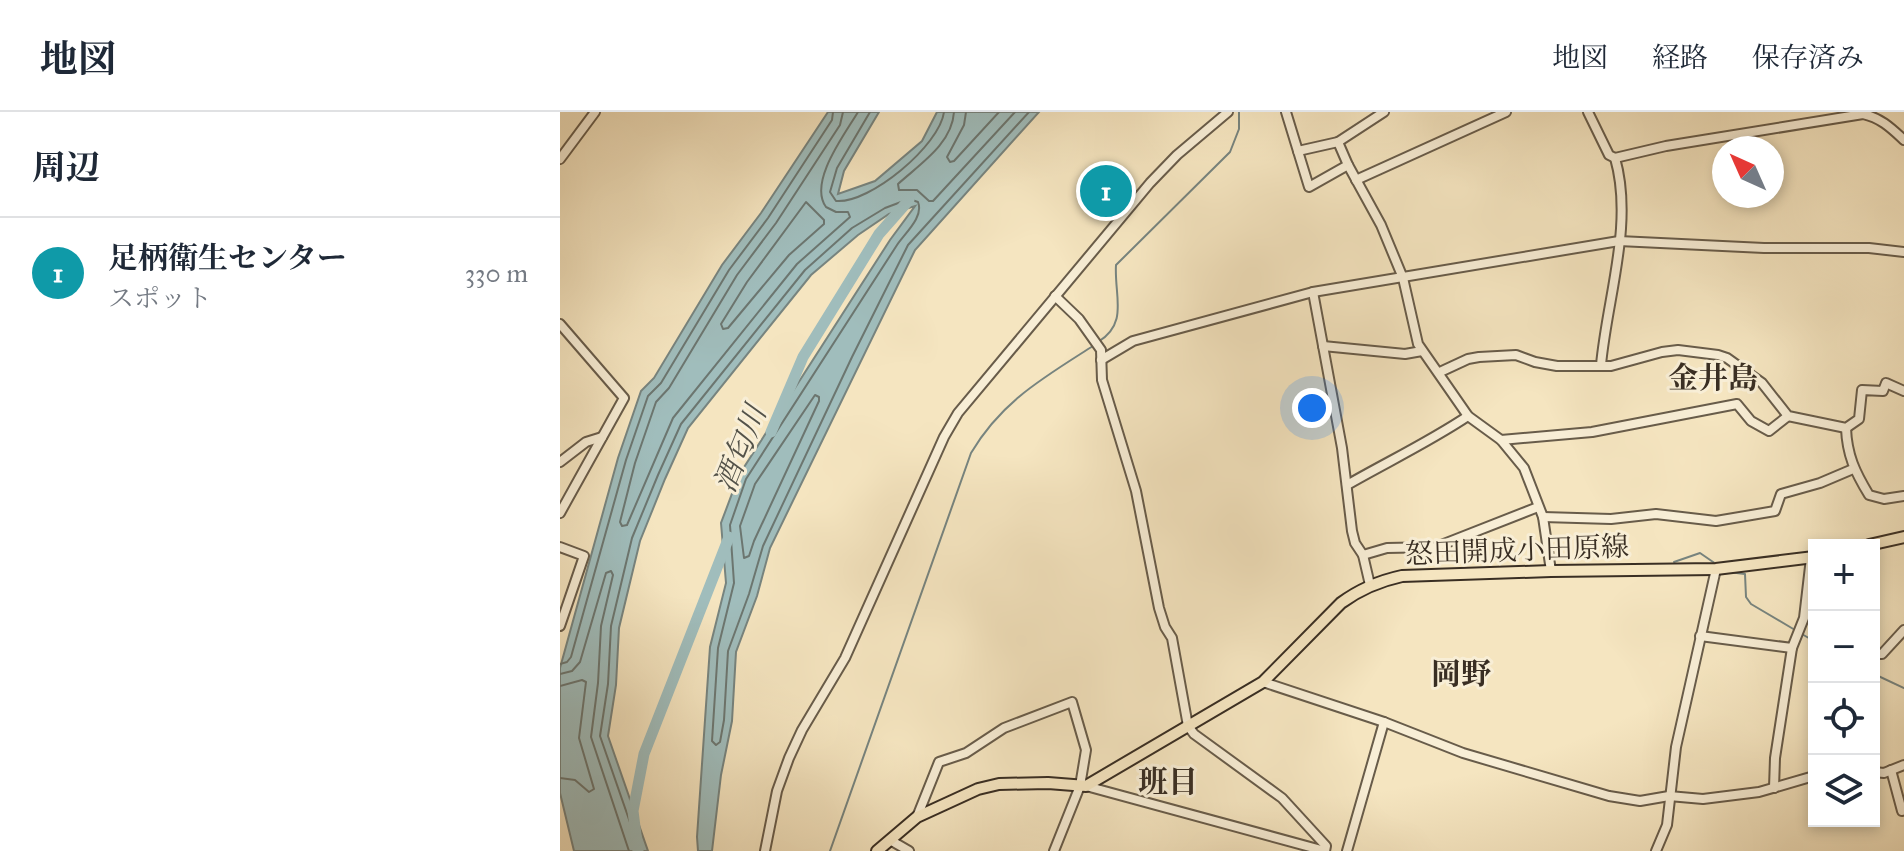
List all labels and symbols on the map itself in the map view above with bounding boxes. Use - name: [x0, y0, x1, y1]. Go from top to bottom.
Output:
- north arrow: [1712, 136, 1784, 208]
- pin: 1: [1080, 161, 1132, 221]
- district label: 金井島: [1668, 360, 1758, 396]
- your location: [1292, 388, 1332, 428]
- water label: 酒匂川: [706, 398, 775, 497]
- street label: 怒田開成小田原線: [1404, 529, 1630, 571]
- district label: 岡野: [1431, 656, 1491, 692]
- district label: 班目: [1138, 764, 1198, 800]

